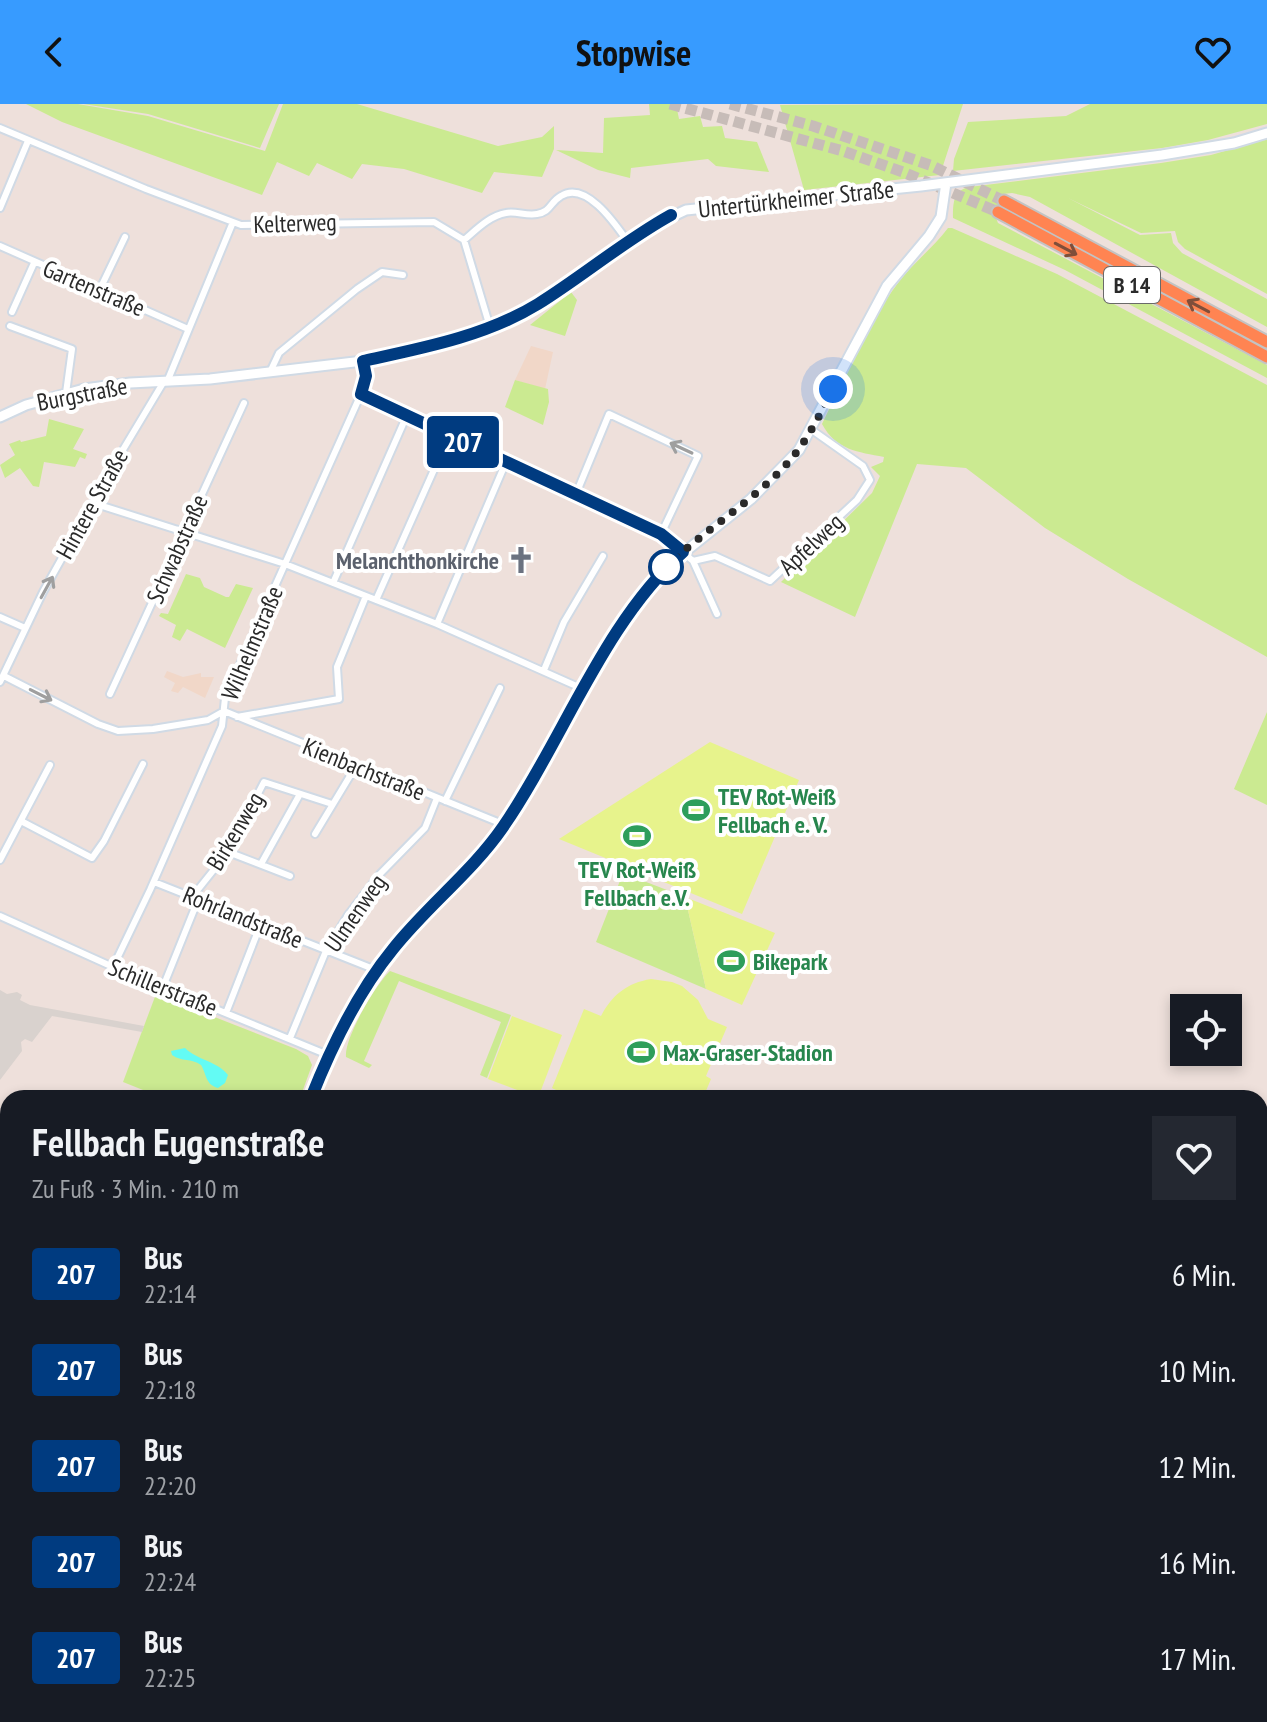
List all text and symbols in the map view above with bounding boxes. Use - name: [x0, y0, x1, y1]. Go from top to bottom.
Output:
- text: Stopwise: [576, 29, 691, 76]
- icon: back: [32, 30, 76, 74]
- icon: heart: [1191, 30, 1235, 74]
- street label: Untertürkheimer Straße: [696, 173, 896, 225]
- street label: Kelterweg: [253, 206, 337, 240]
- one-way arrow: [1054, 241, 1078, 257]
- street label: Gartenstraße: [38, 253, 150, 323]
- road number: B 14: [1104, 267, 1160, 303]
- one-way arrow: [1186, 297, 1210, 313]
- your location: [813, 369, 853, 409]
- street label: Burgstraße: [34, 370, 130, 418]
- line badge: 207: [417, 416, 509, 468]
- text: 207: [443, 423, 483, 460]
- one-way arrow: [669, 439, 693, 454]
- street label: Hintere Straße: [49, 443, 135, 565]
- street label: Schwabstraße: [139, 490, 215, 608]
- street label: Apfelweg: [772, 506, 850, 582]
- place label: Melanchthonkirche: [336, 545, 499, 576]
- church icon: Melanchthonkirche: [506, 545, 536, 575]
- unlabelled marker: [649, 550, 683, 584]
- one-way arrow: [39, 575, 55, 599]
- street label: Wilhelmstraße: [214, 581, 290, 705]
- one-way arrow: [29, 688, 53, 704]
- street label: Kienbachstraße: [298, 730, 430, 808]
- place label: TEV Rot-Weiß Fellbach e. V.: [718, 781, 836, 840]
- street label: Birkenweg: [199, 786, 271, 876]
- sports icon: TEV Rot-Weiß Fellbach e. V.: [681, 795, 711, 825]
- sports icon: TEV Rot-Weiß Fellbach e.V.: [622, 821, 652, 851]
- place label: TEV Rot-Weiß Fellbach e.V.: [578, 854, 696, 913]
- street label: Ulmenweg: [317, 868, 393, 958]
- street label: Rohrlandstraße: [178, 879, 308, 955]
- sports icon: Bikepark: [716, 946, 746, 976]
- place label: Bikepark: [753, 946, 828, 977]
- street label: Schillerstraße: [104, 951, 222, 1023]
- map controls: [1170, 994, 1242, 1066]
- button: locate: [1170, 994, 1242, 1066]
- sports icon: Max-Graser-Stadion: [626, 1037, 656, 1067]
- place label: Max-Graser-Stadion: [663, 1037, 833, 1068]
- button: heart: [1152, 1116, 1236, 1200]
- text: Fellbach Eugenstraße: [32, 1117, 325, 1166]
- text: Zu Fuß · 3 Min. · 210 m: [32, 1172, 239, 1205]
- text: Bus: [144, 1238, 183, 1277]
- text: 207: [56, 1255, 96, 1292]
- text: 6 Min.: [1172, 1255, 1236, 1294]
- text: 22:14: [144, 1277, 196, 1310]
- text: Bus: [144, 1334, 183, 1373]
- text: 207: [56, 1351, 96, 1388]
- text: 10 Min.: [1159, 1351, 1236, 1390]
- text: 22:18: [144, 1373, 196, 1406]
- text: Bus: [144, 1430, 183, 1469]
- text: 207: [56, 1447, 96, 1484]
- text: 12 Min.: [1159, 1447, 1236, 1486]
- text: 22:20: [144, 1469, 196, 1502]
- text: Bus: [144, 1526, 183, 1565]
- text: 207: [56, 1543, 96, 1580]
- text: 16 Min.: [1159, 1543, 1236, 1582]
- text: 22:24: [144, 1565, 196, 1598]
- text: Bus: [144, 1622, 183, 1661]
- text: 207: [56, 1639, 96, 1676]
- text: 17 Min.: [1160, 1639, 1236, 1678]
- text: 22:25: [144, 1661, 196, 1694]

